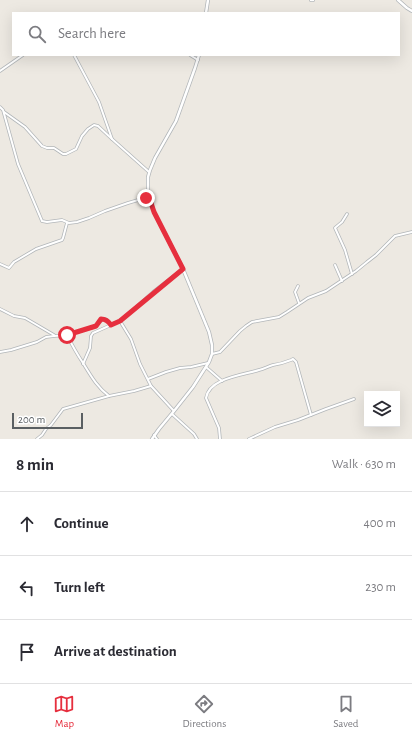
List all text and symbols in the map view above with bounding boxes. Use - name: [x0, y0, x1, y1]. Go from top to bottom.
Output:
- search box: [12, 12, 400, 56]
- icon: search: [26, 23, 48, 45]
- text: Search here: [58, 26, 126, 41]
- route end: [137, 189, 155, 207]
- route start: [58, 326, 76, 344]
- map controls: [364, 391, 400, 427]
- button: layers: [364, 391, 400, 427]
- scale bar: [12, 411, 83, 430]
- text: 200 m: [18, 414, 45, 425]
- text: 8 min: [16, 456, 54, 473]
- text: Walk · 630 m: [332, 458, 396, 471]
- icon: ahead: [16, 513, 38, 535]
- text: Continue: [54, 516, 109, 531]
- text: 400 m: [363, 517, 396, 530]
- icon: left: [16, 577, 38, 599]
- text: Turn left: [54, 580, 105, 595]
- text: 230 m: [365, 581, 396, 594]
- icon: arrive: [16, 641, 38, 663]
- text: Arrive at destination: [54, 644, 177, 659]
- tab: Map: [53, 693, 75, 730]
- tab: Directions: [182, 693, 226, 730]
- tab: Saved: [333, 693, 358, 730]

